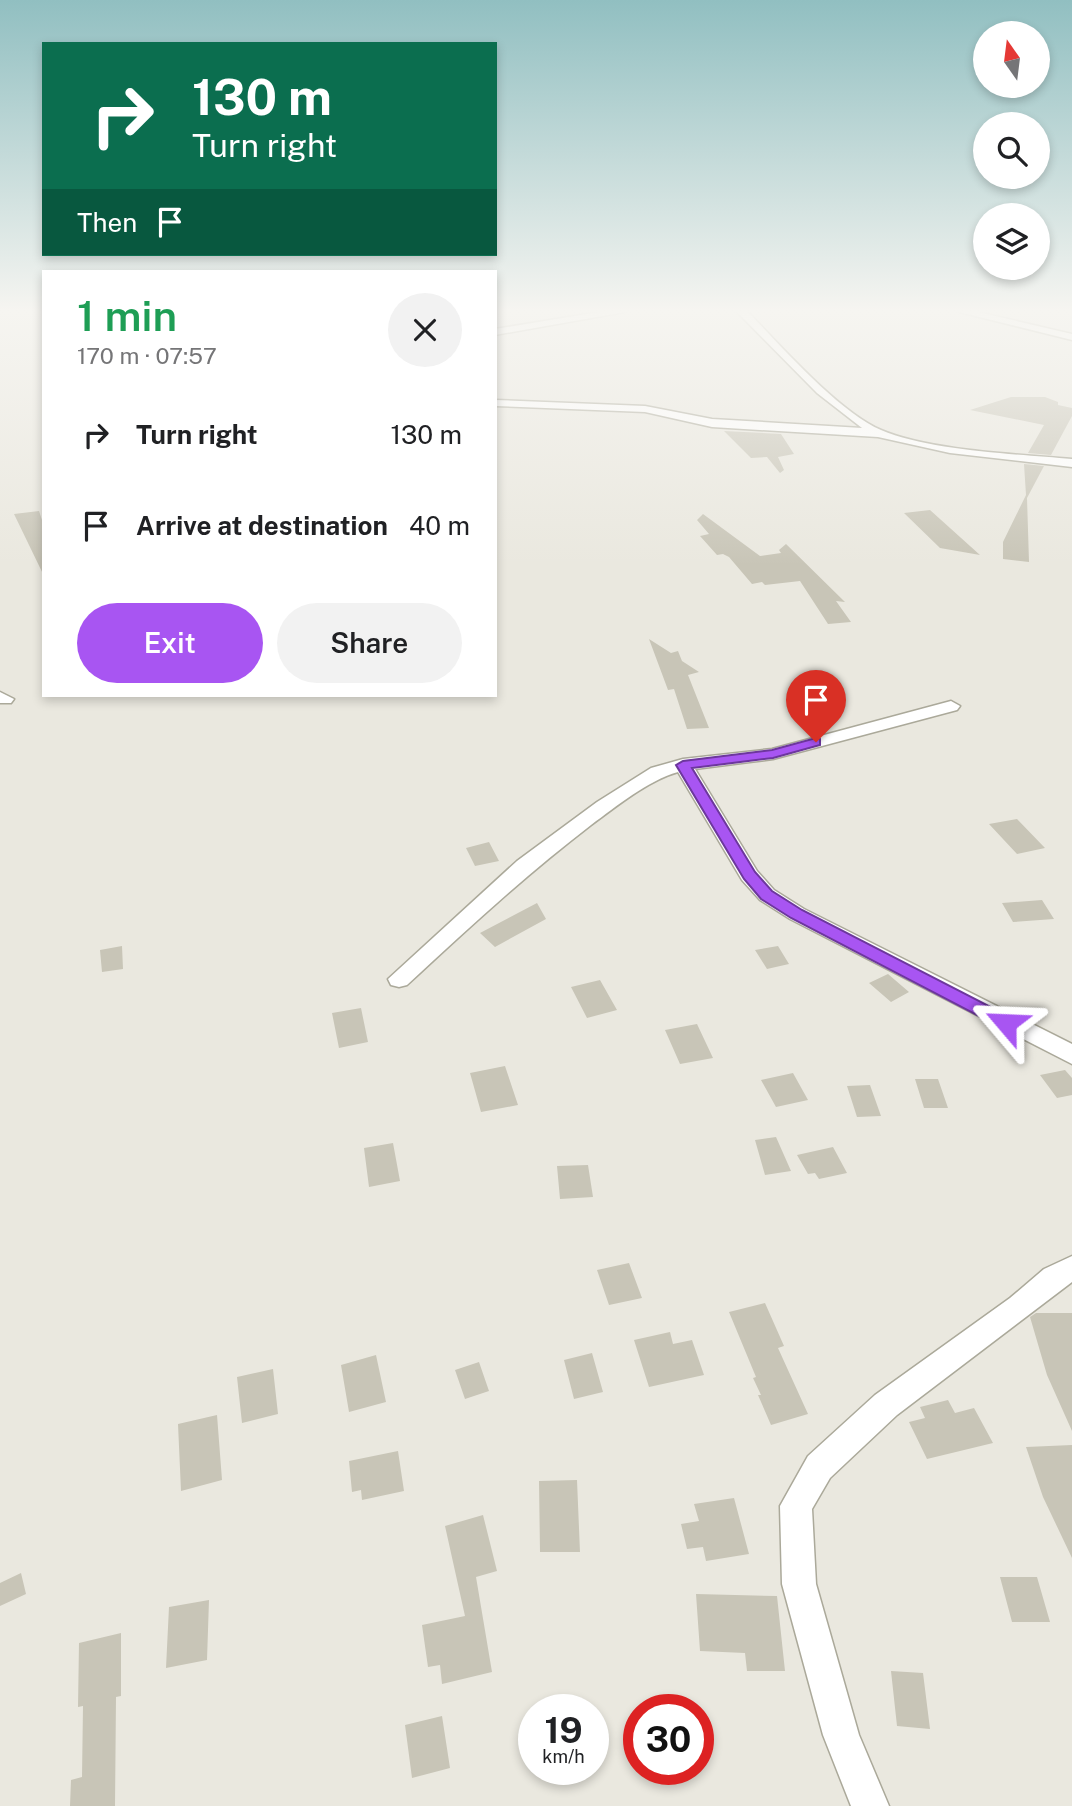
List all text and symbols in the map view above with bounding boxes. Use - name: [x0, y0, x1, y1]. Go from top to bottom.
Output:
- north arrow: [973, 21, 1050, 98]
- map controls: [973, 21, 1050, 280]
- text: 130 m: [192, 68, 332, 126]
- icon: right: [77, 70, 168, 161]
- button: search: [973, 112, 1050, 189]
- text: Turn right: [192, 127, 337, 164]
- icon: arrive: [151, 203, 189, 241]
- button: layers: [973, 203, 1050, 280]
- text: Then: [77, 207, 137, 238]
- text: 1 min: [77, 291, 177, 340]
- button: close: [388, 293, 462, 367]
- text: 170 m · 07:57: [77, 342, 217, 369]
- icon: right: [77, 416, 115, 454]
- text: Turn right: [136, 419, 258, 450]
- text: 130 m: [390, 419, 462, 450]
- icon: arrive: [77, 507, 115, 545]
- text: Arrive at destination: [136, 510, 388, 541]
- text: 40 m: [409, 510, 470, 541]
- button: Exit: [77, 603, 263, 683]
- button: Share: [277, 603, 462, 683]
- pin: [786, 670, 846, 742]
- icon: arrive: [797, 681, 835, 719]
- position arrow: [969, 986, 1043, 1060]
- speed limit sign: 30: [623, 1694, 714, 1785]
- text: 19: [544, 1710, 583, 1751]
- text: km/h: [542, 1746, 585, 1767]

